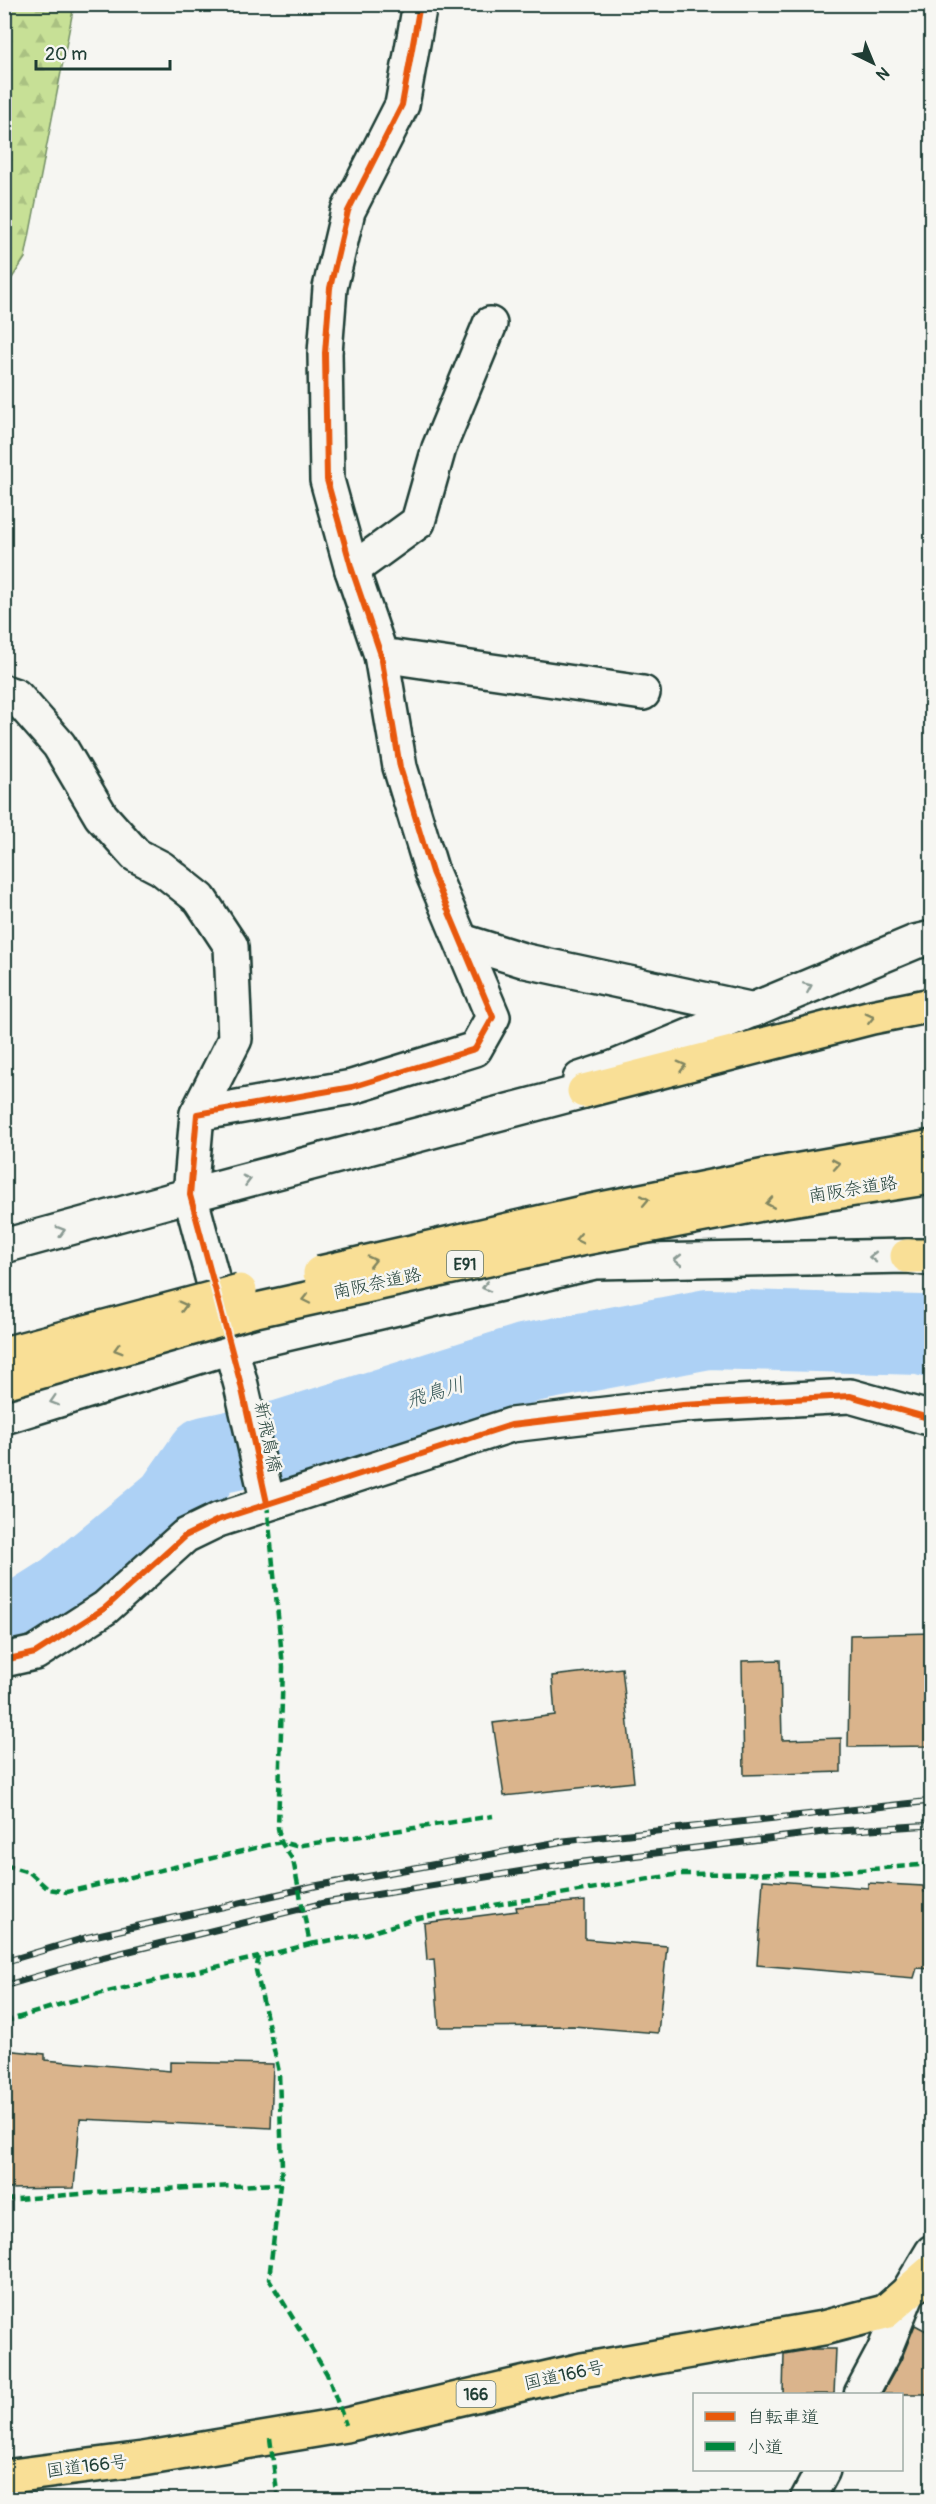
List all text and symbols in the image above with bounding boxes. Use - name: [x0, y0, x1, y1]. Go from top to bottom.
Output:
- scale bar: [36, 33, 170, 71]
- north arrow: [843, 33, 903, 93]
- text: 20 m: [45, 43, 87, 66]
- text: N: [872, 62, 893, 84]
- one-way arrow: [802, 982, 813, 994]
- one-way arrow: [865, 1012, 875, 1025]
- one-way arrow: [676, 1061, 686, 1074]
- one-way arrow: [831, 1158, 841, 1171]
- street label: 南阪奈道路: [807, 1171, 899, 1208]
- one-way arrow: [241, 1175, 252, 1187]
- one-way arrow: [639, 1194, 649, 1207]
- one-way arrow: [765, 1196, 775, 1208]
- one-way arrow: [55, 1226, 66, 1238]
- one-way arrow: [574, 1232, 584, 1245]
- road number: E91: [447, 1251, 483, 1277]
- one-way arrow: [869, 1251, 878, 1263]
- one-way arrow: [674, 1254, 683, 1266]
- one-way arrow: [367, 1255, 377, 1268]
- street label: 南阪奈道路: [331, 1263, 424, 1304]
- one-way arrow: [481, 1280, 491, 1293]
- one-way arrow: [301, 1292, 311, 1305]
- one-way arrow: [178, 1301, 188, 1314]
- one-way arrow: [113, 1342, 123, 1354]
- water label: 飛鳥川: [403, 1372, 467, 1413]
- one-way arrow: [49, 1394, 60, 1406]
- street label: 新飛鳥橋: [249, 1399, 286, 1475]
- street label: 国道166号: [522, 2356, 607, 2395]
- road number: 166: [456, 2381, 496, 2407]
- legend: [693, 2393, 903, 2471]
- text: 自転車道: [747, 2406, 819, 2429]
- text: 小道: [747, 2436, 783, 2459]
- street label: 国道166号: [45, 2450, 129, 2483]

